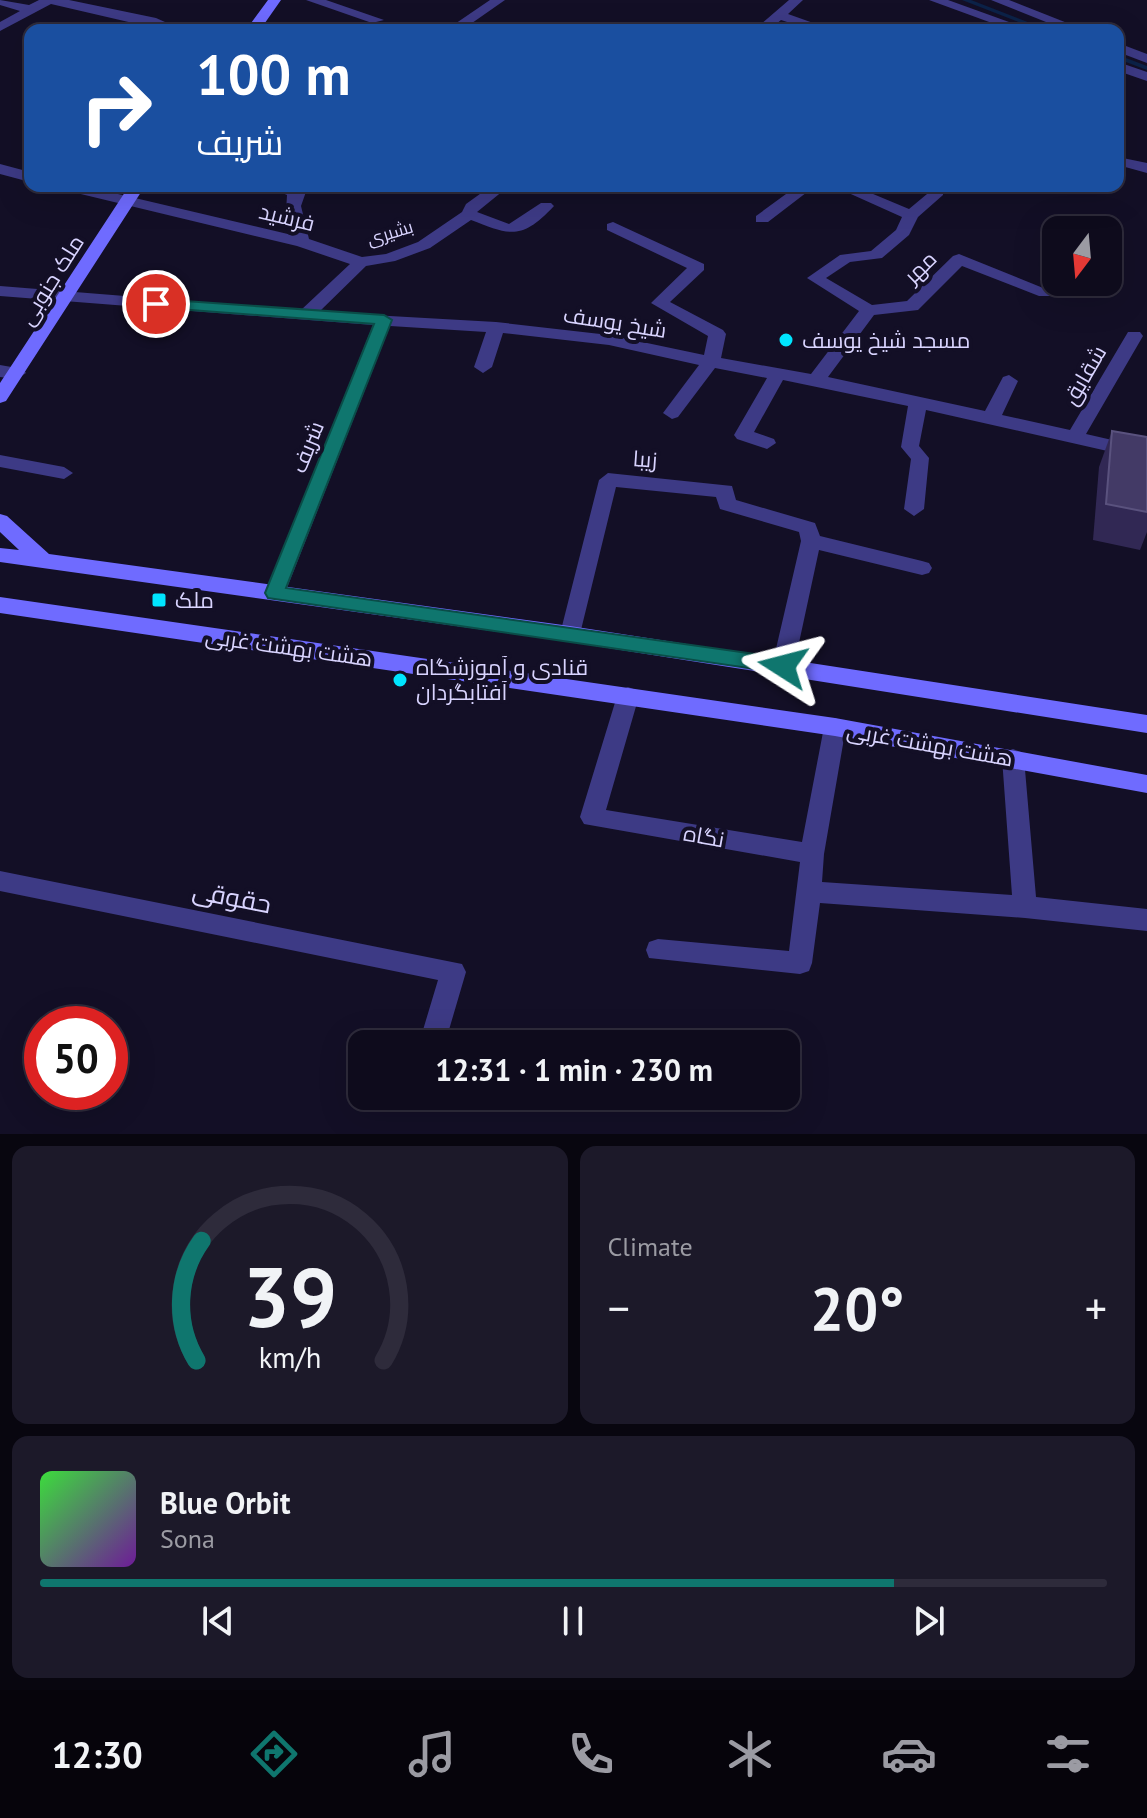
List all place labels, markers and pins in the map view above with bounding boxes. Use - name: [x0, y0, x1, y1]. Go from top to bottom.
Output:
- pin: [122, 270, 190, 338]
- place label: مسجد شیخ یوسف: [802, 326, 970, 355]
- marker: مسجد شیخ یوسف: [777, 331, 795, 349]
- place label: ملک: [175, 586, 214, 614]
- marker: ملک: [150, 591, 168, 609]
- place label: قنادی و آموزشگاه آفتابگردان: [416, 653, 588, 706]
- marker: قنادی و آموزشگاه آفتابگردان: [391, 671, 409, 689]

